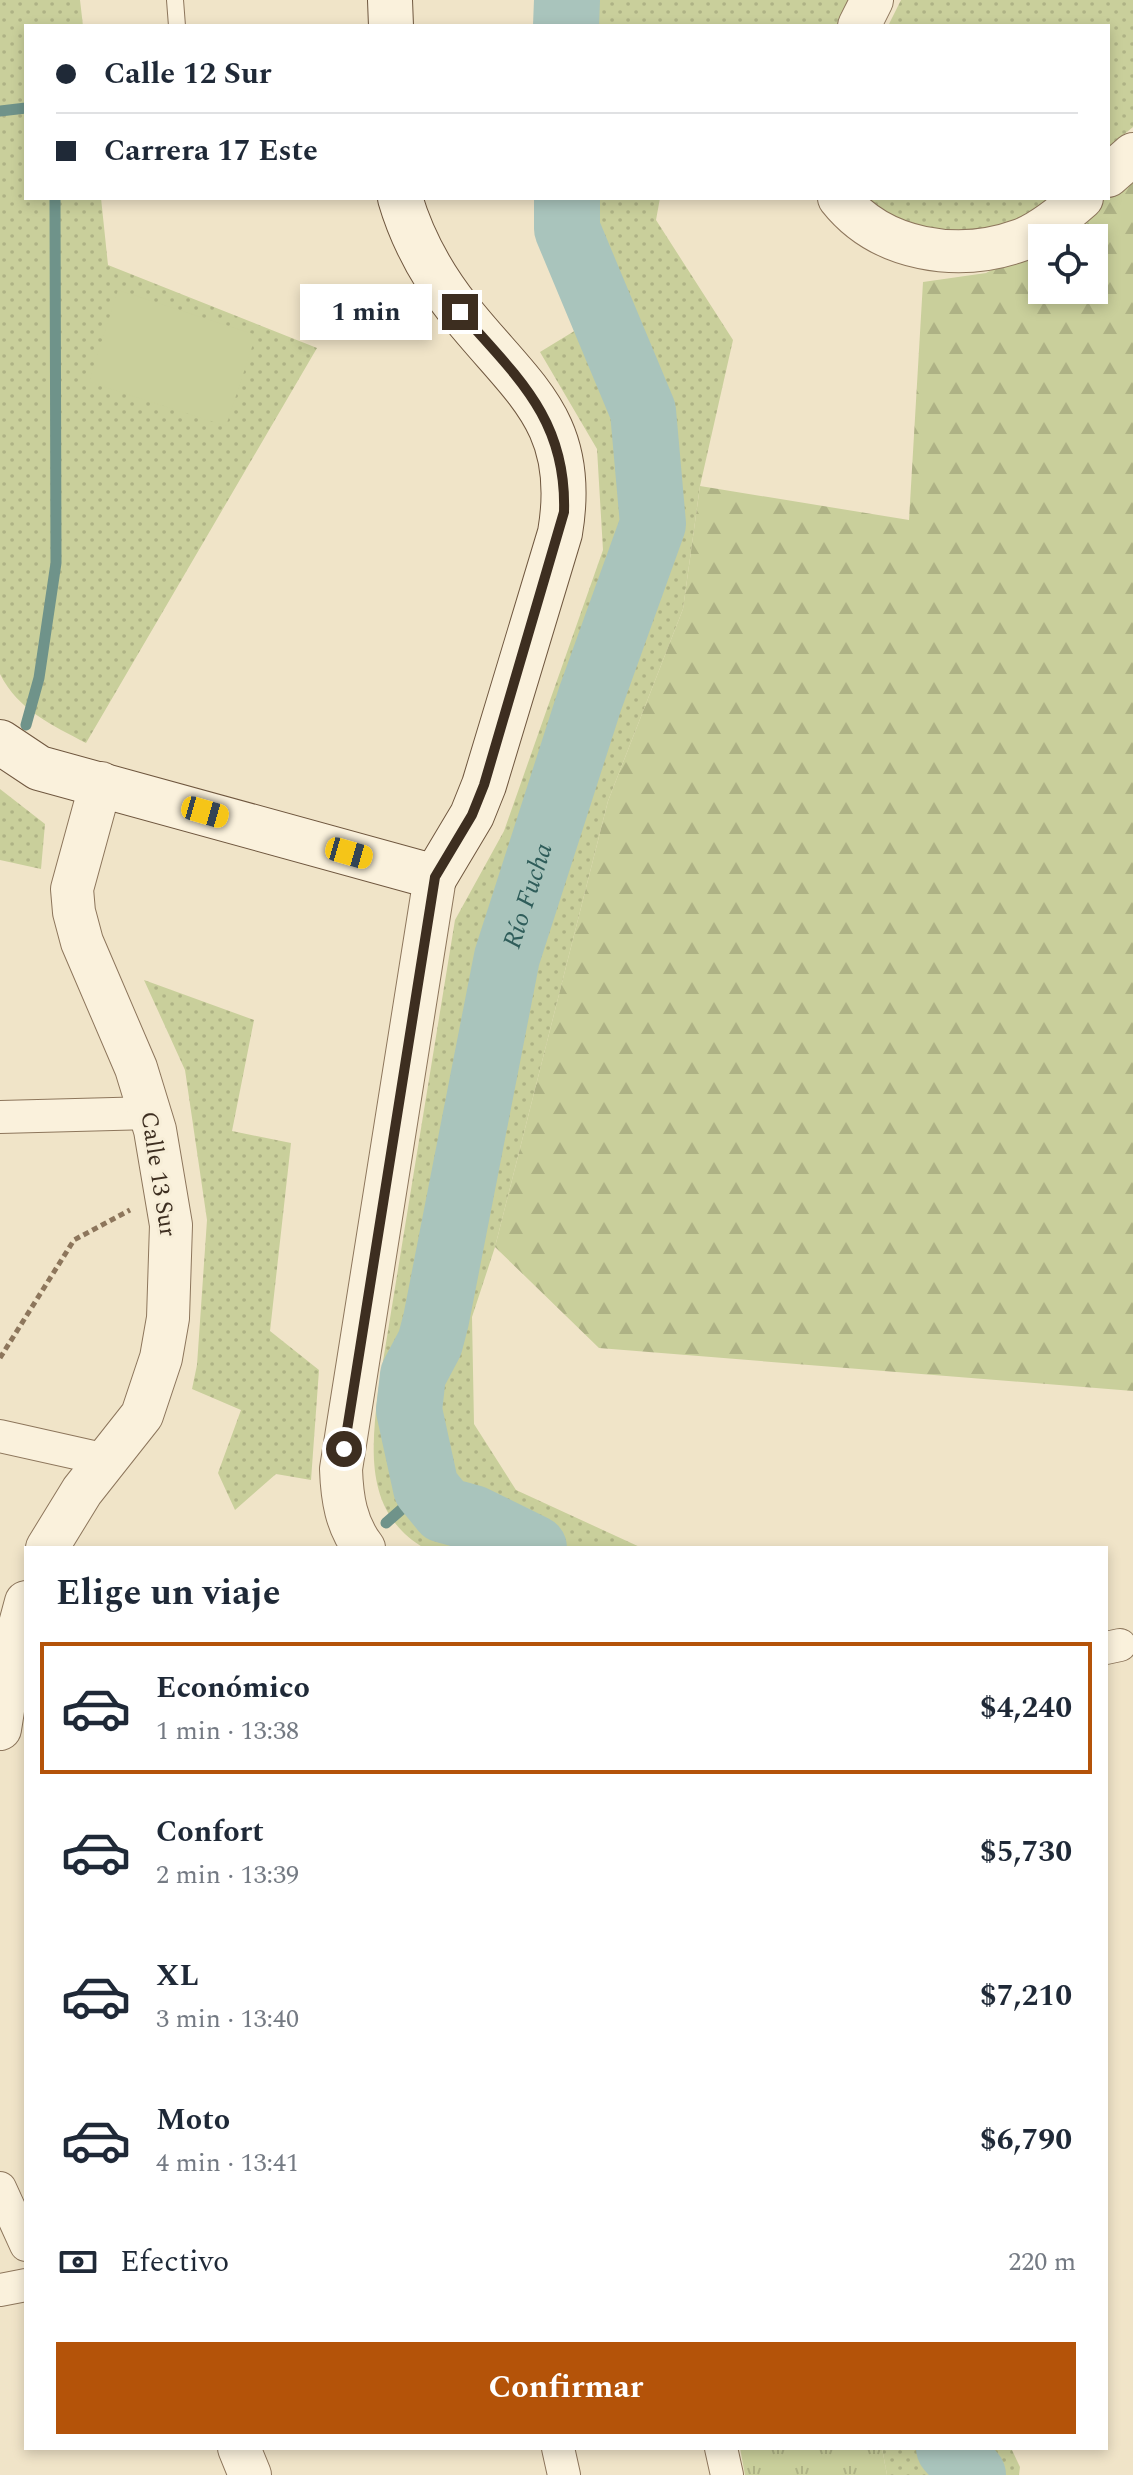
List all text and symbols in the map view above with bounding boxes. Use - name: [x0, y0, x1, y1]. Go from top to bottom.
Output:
- text: Calle 12 Sur: [104, 51, 271, 97]
- text: Carrera 17 Este: [104, 128, 318, 174]
- map controls: [1028, 224, 1108, 304]
- button: locate: [1028, 224, 1108, 304]
- callout: 1 min: [300, 284, 432, 340]
- text: 1 min: [331, 292, 401, 332]
- route end: [442, 294, 478, 330]
- car: [179, 794, 231, 830]
- car: [323, 835, 375, 871]
- water label: Río Fucha: [492, 838, 563, 954]
- street label: Calle 13 Sur: [130, 1109, 186, 1239]
- route start: [326, 1431, 362, 1467]
- text: Elige un viaje: [56, 1566, 281, 1621]
- text: Económico: [156, 1665, 310, 1711]
- icon: car: [60, 1672, 132, 1744]
- text: $4,240: [980, 1685, 1072, 1731]
- text: 1 min · 13:38: [156, 1711, 299, 1751]
- text: Confort: [156, 1809, 264, 1855]
- icon: car: [60, 1816, 132, 1888]
- text: $5,730: [980, 1829, 1072, 1875]
- text: 2 min · 13:39: [156, 1855, 299, 1895]
- text: XL: [156, 1953, 199, 1999]
- icon: car: [60, 1960, 132, 2032]
- text: $7,210: [980, 1973, 1072, 2019]
- text: 3 min · 13:40: [156, 1999, 299, 2039]
- text: Moto: [156, 2097, 230, 2143]
- icon: car: [60, 2104, 132, 2176]
- text: $6,790: [980, 2117, 1072, 2163]
- text: 4 min · 13:41: [156, 2143, 299, 2183]
- text: Efectivo: [120, 2239, 229, 2285]
- icon: cash: [56, 2240, 100, 2284]
- text: 220 m: [1008, 2242, 1076, 2282]
- button: Confirmar: [56, 2342, 1076, 2434]

